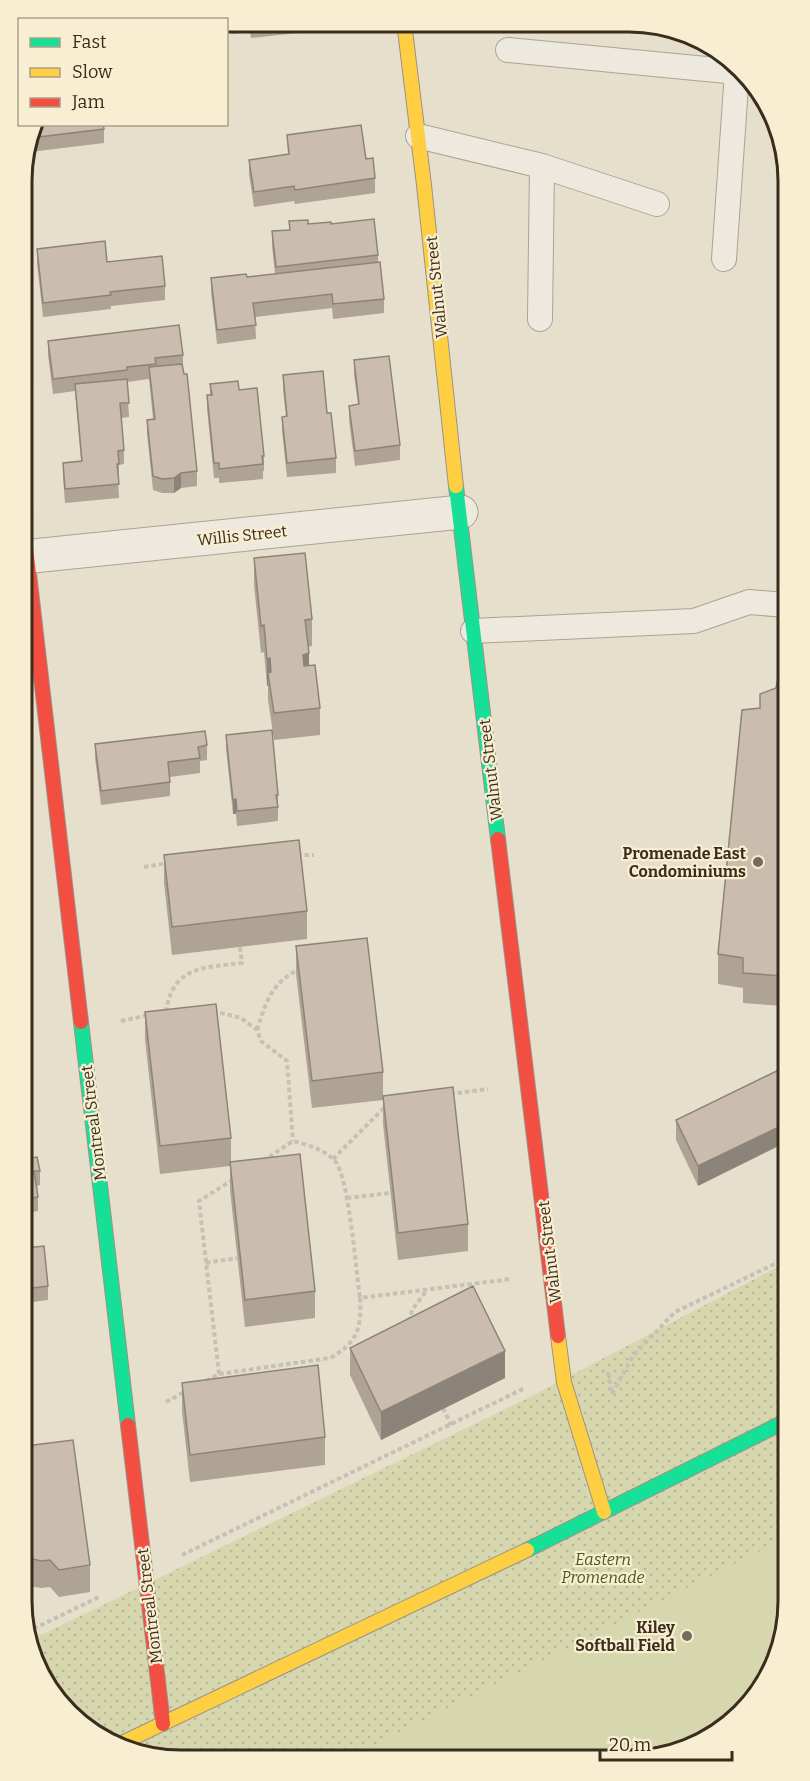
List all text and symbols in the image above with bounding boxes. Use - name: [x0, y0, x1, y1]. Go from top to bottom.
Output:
- legend: [18, 18, 228, 126]
- text: Fast: [72, 31, 107, 53]
- text: Slow: [72, 61, 113, 83]
- text: Jam: [71, 91, 105, 113]
- street label: Walnut Street: [422, 235, 451, 339]
- street label: Willis Street: [196, 521, 288, 550]
- street label: Walnut Street: [475, 718, 506, 822]
- place label: Promenade East Condominiums: [623, 844, 747, 881]
- marker: Promenade East Condominiums: [751, 855, 765, 869]
- street label: Montreal Street: [77, 1064, 110, 1182]
- street label: Walnut Street: [534, 1200, 565, 1304]
- street label: Montreal Street: [133, 1547, 166, 1665]
- park label: Eastern Promenade: [561, 1550, 645, 1587]
- place label: Kiley Softball Field: [575, 1618, 675, 1655]
- marker: Kiley Softball Field: [680, 1629, 694, 1643]
- scale bar: [600, 1724, 732, 1762]
- text: 20 m: [609, 1734, 651, 1756]

